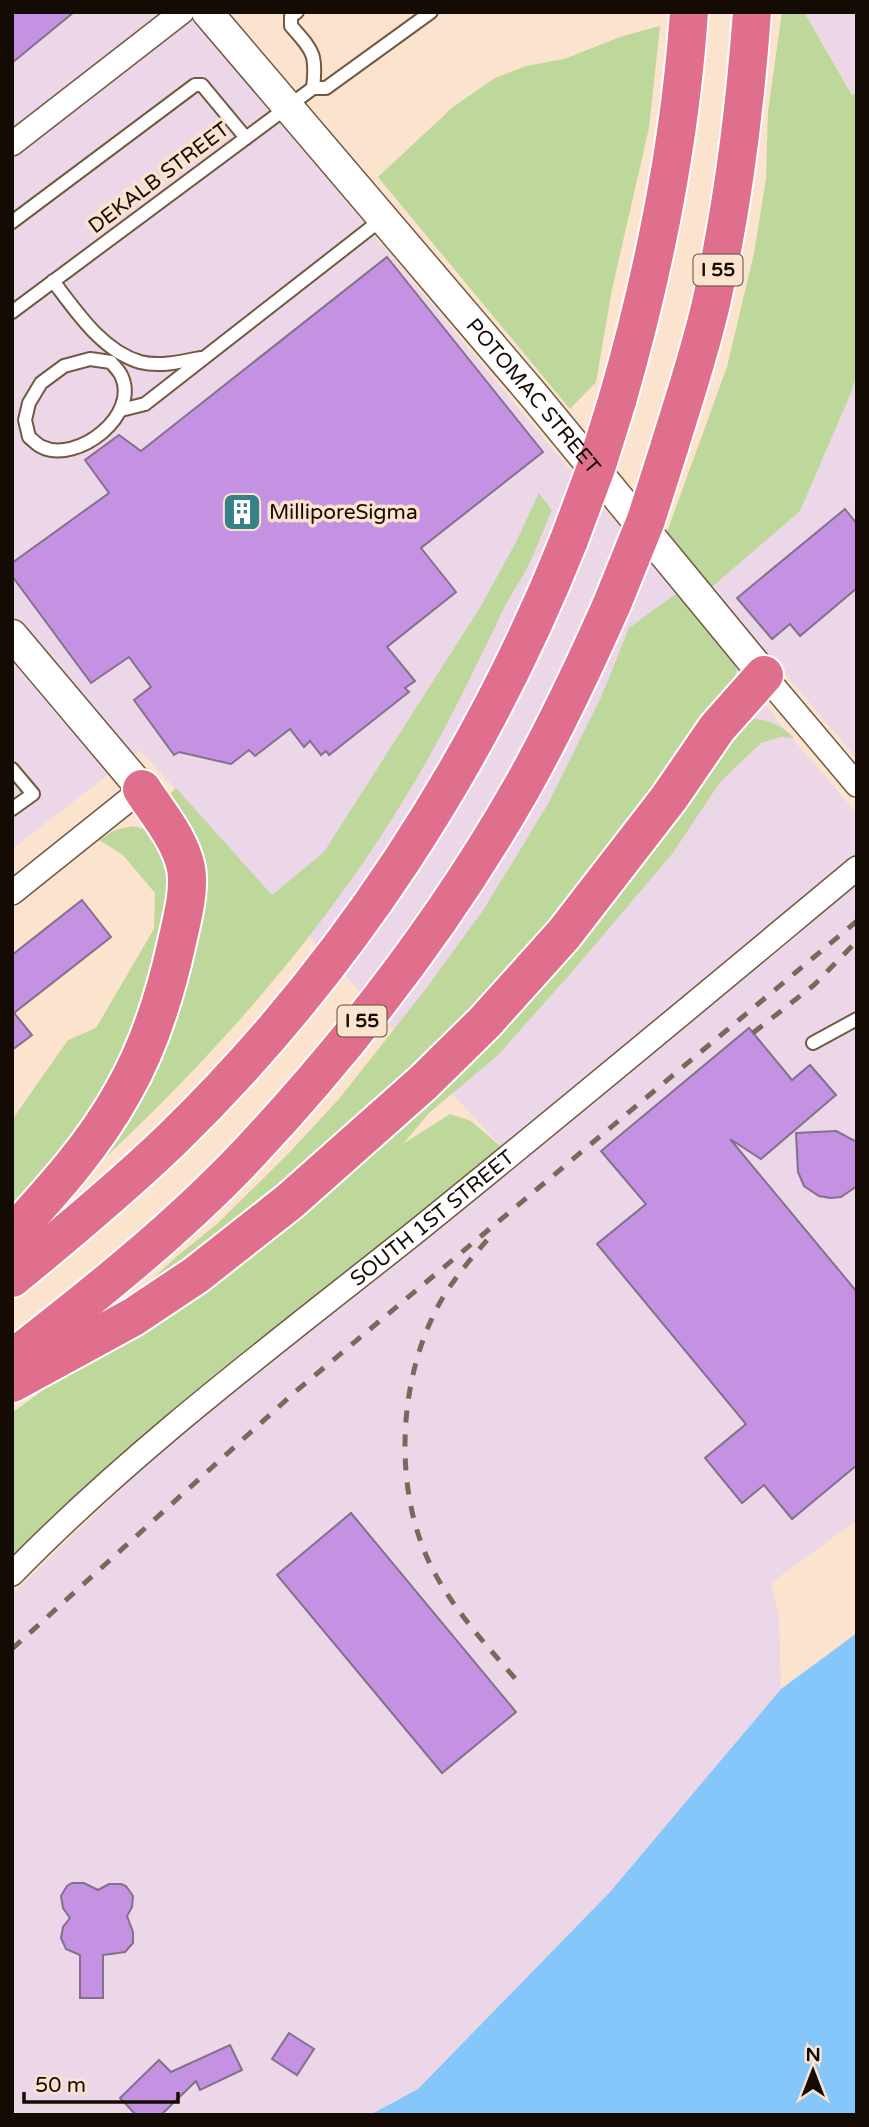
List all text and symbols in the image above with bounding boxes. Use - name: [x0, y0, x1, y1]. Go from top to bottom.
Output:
- street label: DEKALB STREET: [84, 117, 235, 239]
- road number: I 55: [694, 254, 742, 286]
- street label: POTOMAC STREET: [461, 313, 606, 479]
- building icon: MilliporeSigma: [221, 491, 263, 533]
- place label: MilliporeSigma: [269, 500, 418, 525]
- road number: I 55: [338, 1006, 386, 1036]
- street label: SOUTH 1ST STREET: [345, 1144, 519, 1291]
- north arrow: [778, 2036, 848, 2106]
- text: N: [805, 2044, 821, 2066]
- scale bar: [24, 2060, 178, 2104]
- text: 50 m: [35, 2073, 86, 2098]

